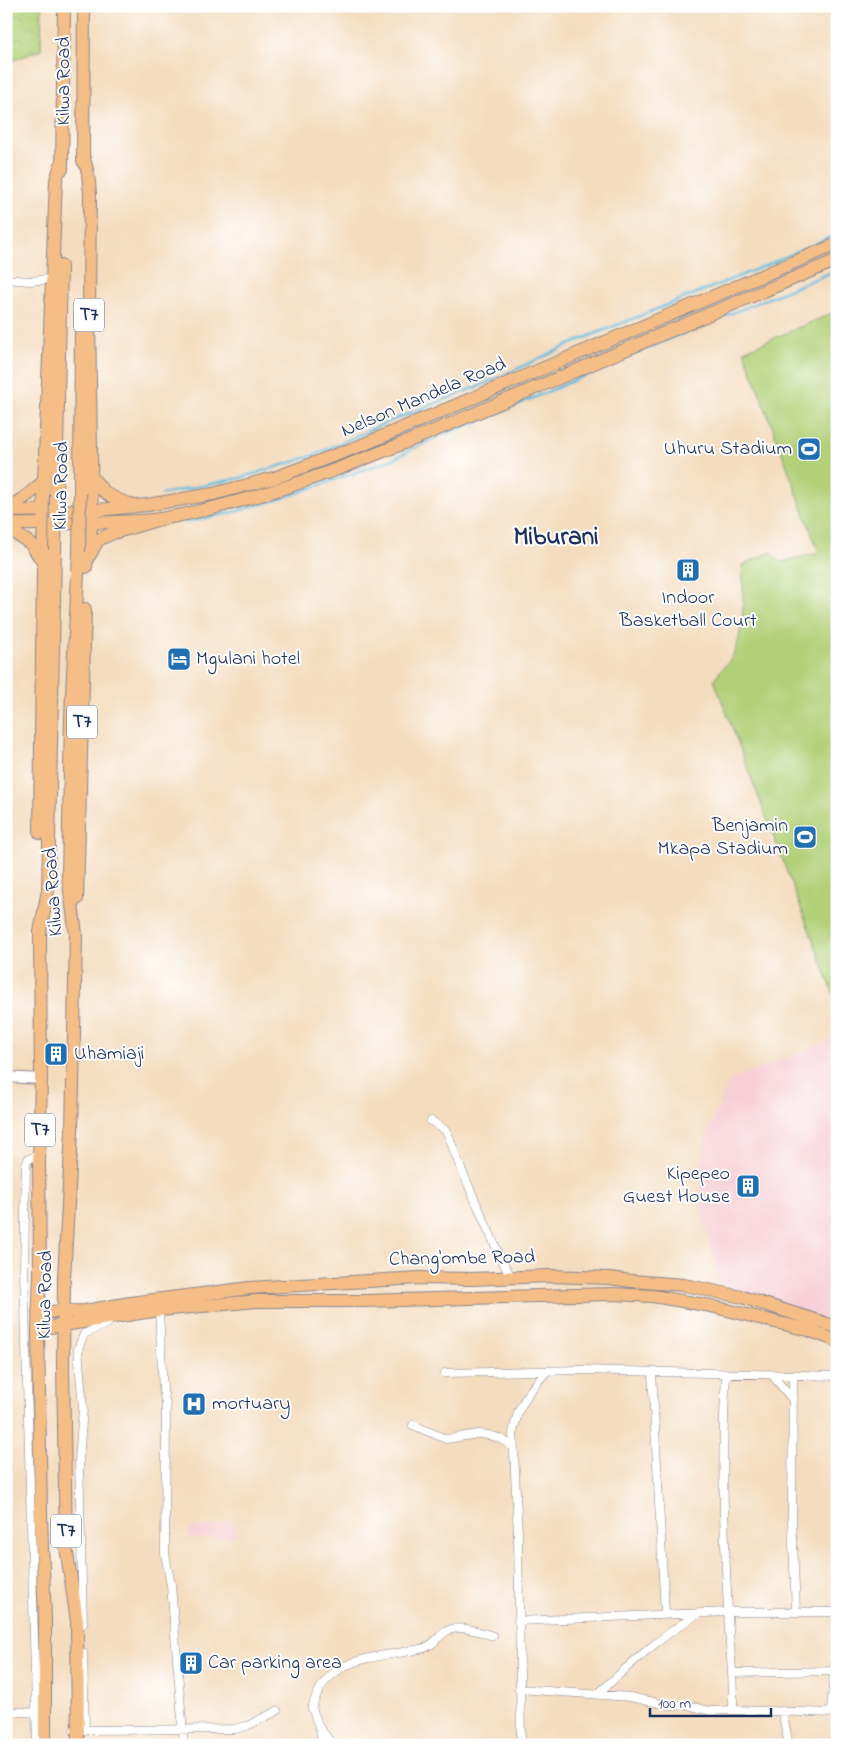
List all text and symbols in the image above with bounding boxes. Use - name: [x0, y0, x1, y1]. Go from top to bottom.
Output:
- street label: Kilwa Road: [50, 36, 79, 126]
- road number: T7: [74, 298, 104, 332]
- street label: Nelson Mandela Road: [337, 350, 511, 446]
- place label: Uhuru Stadium: [664, 435, 792, 464]
- sports icon: Uhuru Stadium: [796, 436, 822, 462]
- street label: Kilwa Road: [47, 441, 77, 531]
- district label: Miburani: [513, 520, 599, 556]
- building icon: Indoor Basketball Court: [675, 557, 701, 583]
- place label: Indoor Basketball Court: [618, 584, 757, 636]
- place label: Mgulani hotel: [196, 645, 300, 675]
- hotel icon: Mgulani hotel: [166, 646, 192, 672]
- road number: T7: [67, 706, 97, 739]
- place label: Benjamin Mkapa Stadium: [658, 812, 788, 864]
- sports icon: Benjamin Mkapa Stadium: [792, 824, 818, 850]
- street label: Kilwa Road: [36, 847, 72, 937]
- place label: Uhamiaji: [74, 1040, 144, 1069]
- building icon: Uhamiaji: [43, 1041, 69, 1067]
- road number: T7: [25, 1114, 55, 1146]
- place label: Kipepeo Guest House: [623, 1160, 730, 1212]
- building icon: Kipepeo Guest House: [735, 1173, 761, 1199]
- street label: Chang'ombe Road: [389, 1243, 535, 1276]
- street label: Kilwa Road: [31, 1250, 61, 1340]
- place label: mortuary: [212, 1390, 290, 1419]
- hospital icon: mortuary: [181, 1391, 207, 1417]
- road number: T7: [51, 1514, 81, 1548]
- place label: Car parking area: [208, 1649, 342, 1679]
- building icon: Car parking area: [178, 1650, 204, 1676]
- scale bar: [650, 1686, 772, 1718]
- text: 100 m: [658, 1693, 691, 1715]

